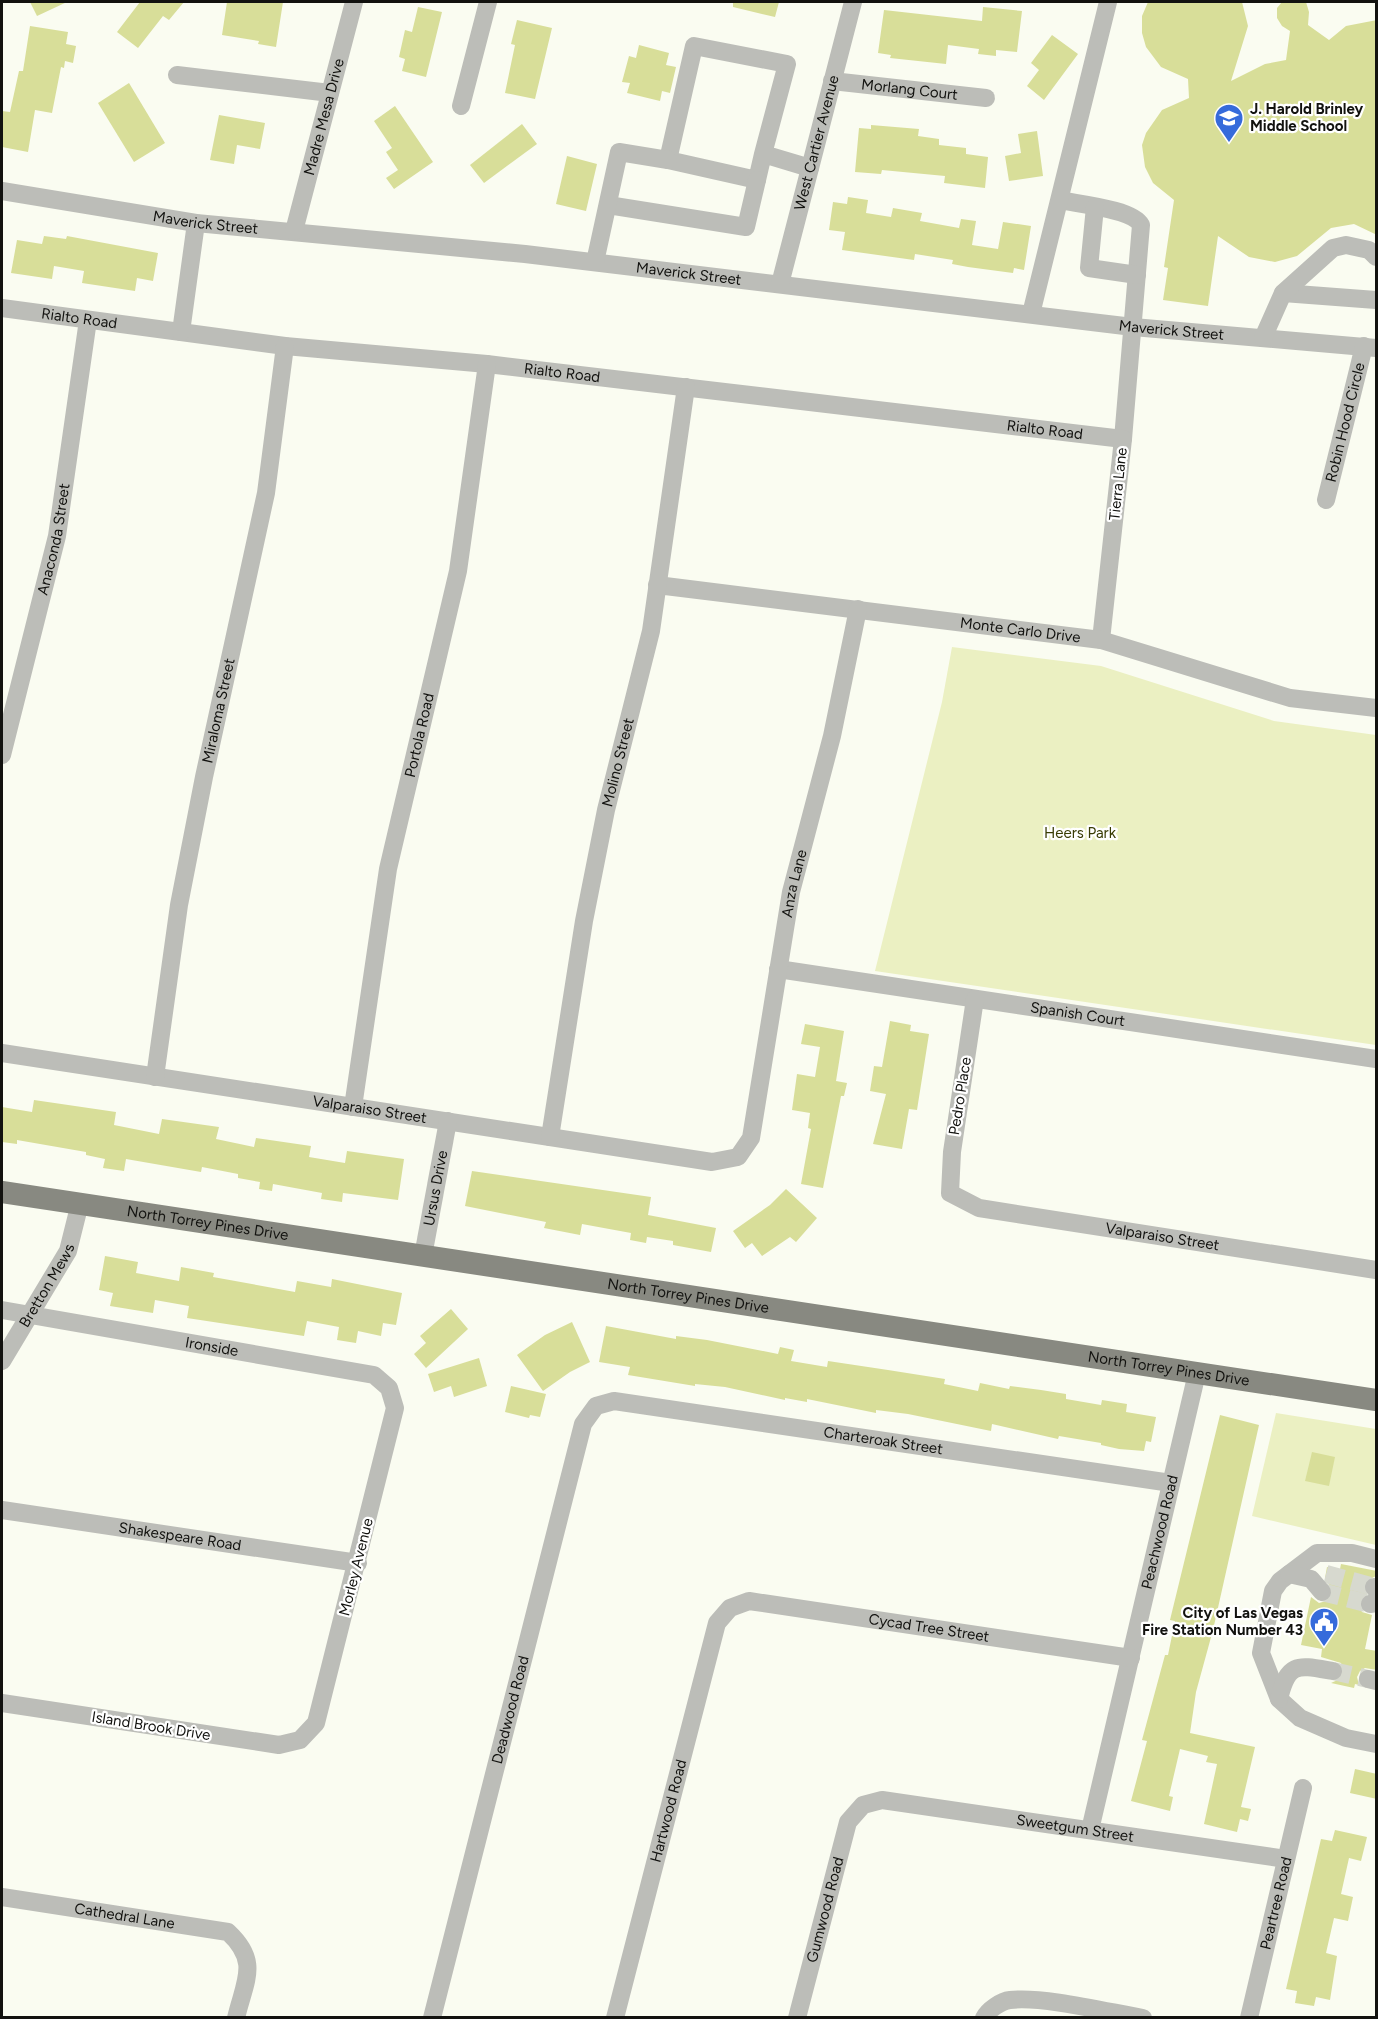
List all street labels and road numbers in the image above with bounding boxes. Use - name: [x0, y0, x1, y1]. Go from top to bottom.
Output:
- street label: Madre Mesa Drive: [300, 56, 348, 177]
- street label: West Cartier Avenue: [790, 73, 843, 212]
- street label: Morlang Court: [860, 75, 959, 104]
- street label: Maverick Street: [152, 207, 259, 238]
- street label: Maverick Street: [635, 258, 743, 289]
- street label: Rialto Road: [40, 304, 118, 332]
- street label: Maverick Street: [1118, 316, 1225, 344]
- street label: Rialto Road: [523, 359, 601, 386]
- street label: Robin Hood Circle: [1322, 361, 1369, 484]
- street label: Rialto Road: [1006, 416, 1084, 443]
- street label: Tierra Lane: [1105, 447, 1131, 521]
- street label: Anaconda Street: [34, 482, 73, 597]
- street label: Monte Carlo Drive: [959, 614, 1082, 646]
- street label: Miraloma Street: [198, 656, 239, 765]
- street label: Portola Road: [401, 691, 438, 779]
- street label: Molino Street: [598, 716, 638, 809]
- street label: Anza Lane: [778, 848, 811, 919]
- street label: Spanish Court: [1029, 998, 1126, 1030]
- street label: Pedro Place: [945, 1056, 975, 1136]
- street label: Valparaiso Street: [312, 1092, 428, 1127]
- street label: Ursus Drive: [420, 1149, 451, 1227]
- street label: North Torrey Pines Drive: [126, 1202, 290, 1244]
- street label: Valparaiso Street: [1104, 1219, 1221, 1254]
- street label: Bretton Mews: [15, 1242, 78, 1330]
- street label: North Torrey Pines Drive: [606, 1275, 770, 1317]
- street label: Ironside: [184, 1333, 240, 1360]
- street label: North Torrey Pines Drive: [1087, 1348, 1251, 1390]
- street label: Charteroak Street: [823, 1423, 944, 1458]
- street label: Peachwood Road: [1138, 1473, 1182, 1591]
- street label: Morley Avenue: [335, 1516, 377, 1618]
- street label: Shakespeare Road: [117, 1518, 243, 1555]
- street label: Cycad Tree Street: [867, 1610, 991, 1646]
- street label: Deadwood Road: [488, 1654, 533, 1766]
- street label: Island Brook Drive: [90, 1708, 212, 1744]
- street label: Hartwood Road: [647, 1757, 690, 1864]
- street label: Sweetgum Street: [1015, 1811, 1135, 1846]
- street label: Gumwood Road: [803, 1855, 848, 1964]
- street label: Peartree Road: [1256, 1855, 1296, 1951]
- street label: Cathedral Lane: [73, 1899, 176, 1933]

